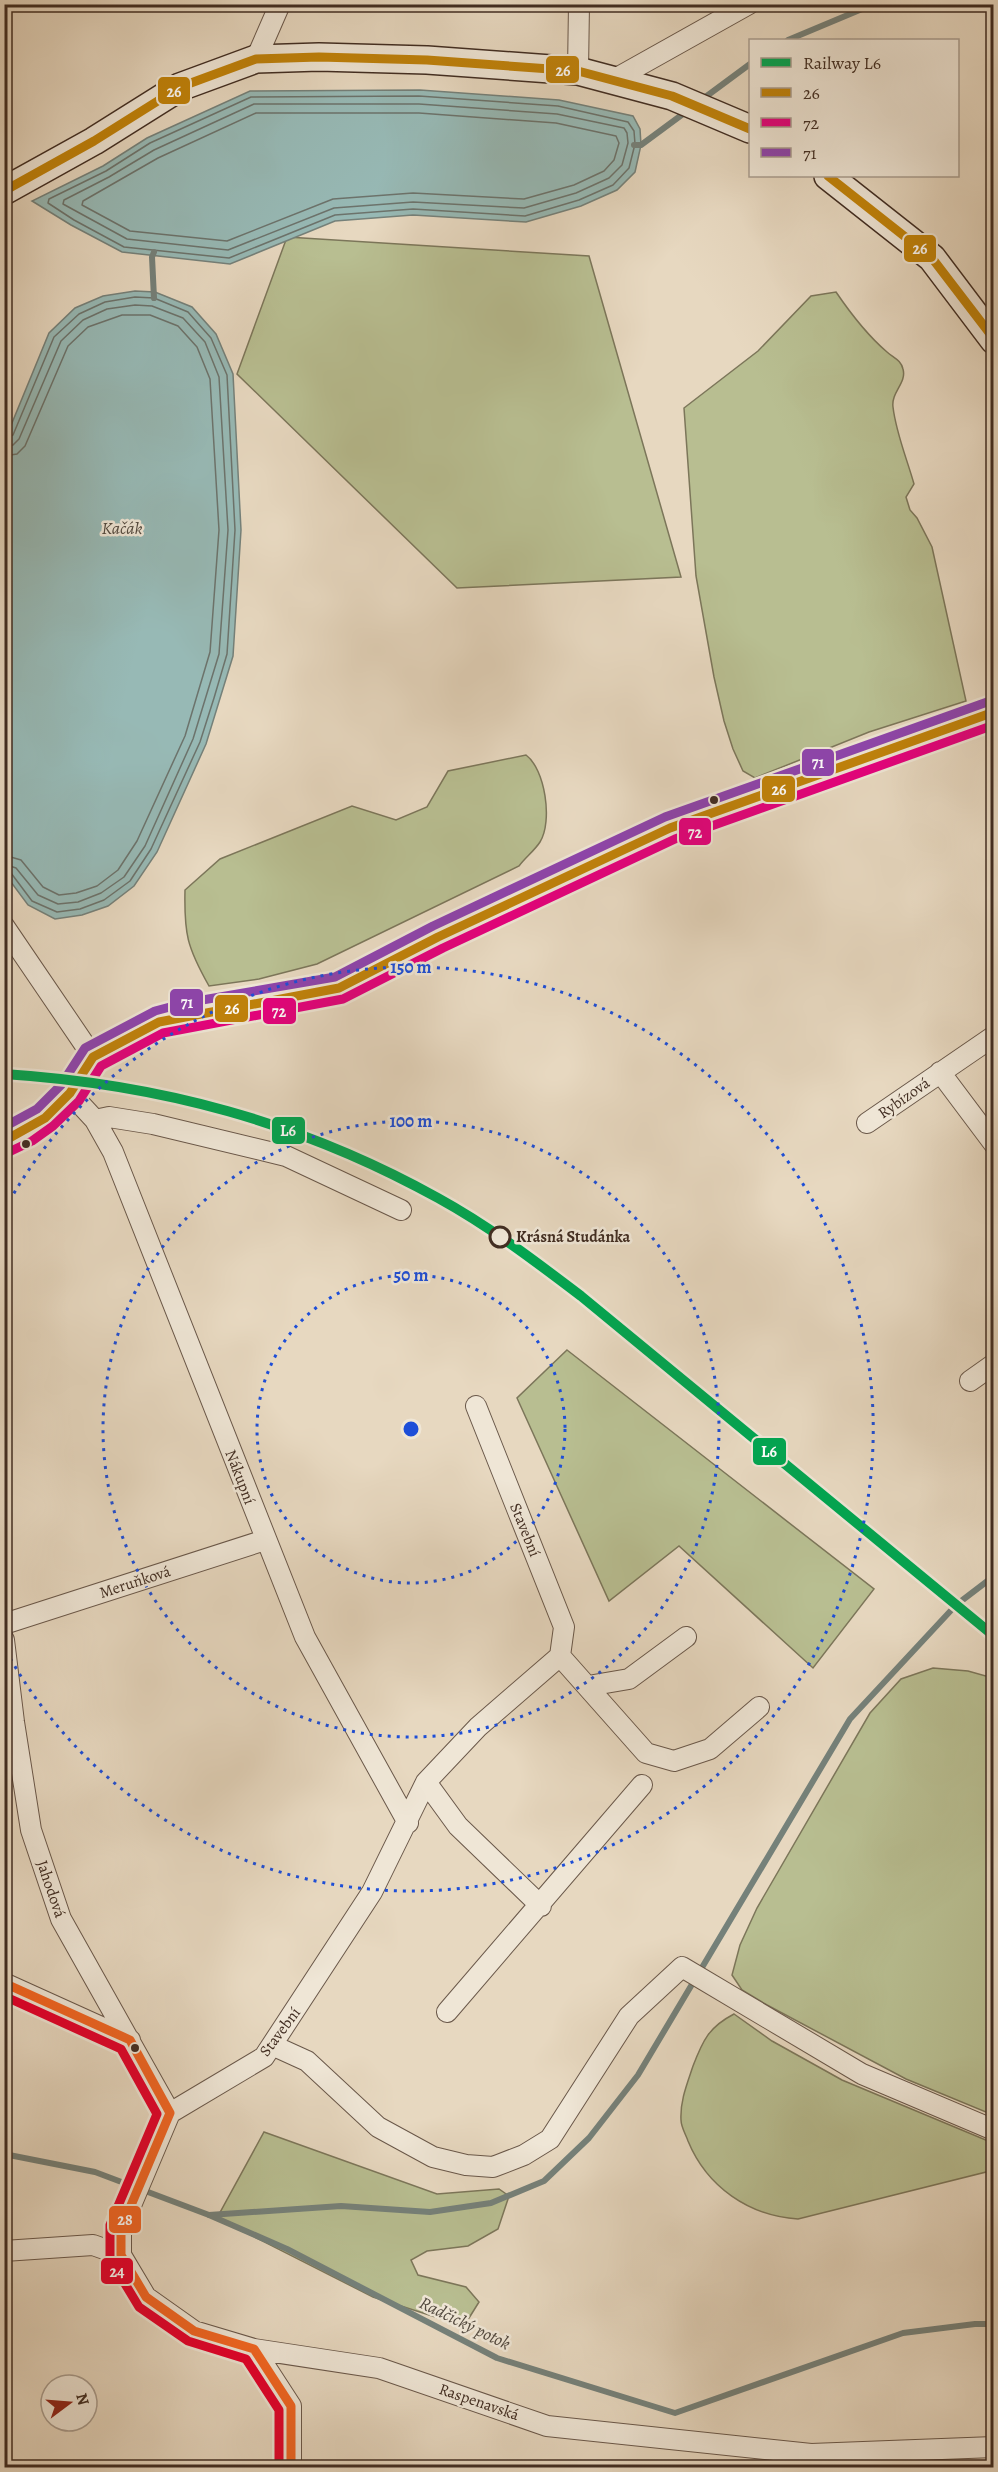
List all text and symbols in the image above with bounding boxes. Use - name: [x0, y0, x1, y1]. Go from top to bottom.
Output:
- legend: [749, 39, 959, 177]
- text: Railway L6: [803, 51, 881, 75]
- line badge: 26: [545, 55, 580, 84]
- text: 26: [555, 60, 571, 82]
- line badge: 26: [157, 76, 191, 105]
- text: 26: [166, 81, 182, 103]
- text: 26: [803, 81, 820, 105]
- text: 72: [803, 111, 820, 135]
- text: 71: [803, 141, 817, 165]
- line badge: 26: [903, 234, 937, 263]
- text: 26: [912, 238, 928, 260]
- water label: Kačák: [101, 516, 143, 540]
- line badge: 71: [801, 748, 835, 777]
- text: 71: [812, 752, 825, 774]
- line badge: 26: [761, 775, 796, 803]
- text: 26: [771, 779, 787, 801]
- unlabelled marker: [708, 794, 720, 806]
- line badge: 72: [678, 817, 712, 846]
- text: 72: [688, 822, 703, 844]
- text: 150 m: [390, 955, 432, 979]
- line badge: 71: [169, 988, 204, 1017]
- text: 71: [181, 992, 194, 1014]
- line badge: 26: [214, 994, 249, 1023]
- line badge: 72: [262, 997, 297, 1025]
- text: 26: [224, 998, 240, 1020]
- text: 72: [272, 1001, 287, 1023]
- street label: Rybízová: [874, 1072, 935, 1124]
- text: 100 m: [390, 1109, 432, 1133]
- line badge: L6: [271, 1116, 306, 1145]
- text: L6: [280, 1120, 297, 1142]
- unlabelled marker: [20, 1138, 32, 1150]
- marker: Krásná Studánka: [489, 1226, 511, 1248]
- place label: Krásná Studánka: [516, 1226, 630, 1248]
- text: 50 m: [394, 1263, 428, 1287]
- centre of rings: [401, 1419, 421, 1439]
- line badge: L6: [752, 1437, 787, 1466]
- text: L6: [761, 1441, 778, 1463]
- street label: Nákupní: [220, 1446, 260, 1508]
- street label: Stavební: [504, 1500, 546, 1560]
- street label: Meruňková: [96, 1560, 174, 1604]
- street label: Jahodová: [31, 1857, 71, 1921]
- street label: Stavební: [254, 2003, 306, 2061]
- unlabelled marker: [129, 2042, 141, 2054]
- line badge: 28: [108, 2205, 142, 2234]
- text: 28: [117, 2209, 133, 2231]
- line badge: 24: [100, 2257, 134, 2285]
- text: 24: [109, 2261, 125, 2283]
- water label: Radčický potok: [415, 2291, 515, 2355]
- north arrow: [39, 2373, 99, 2433]
- street label: Raspenavská: [436, 2378, 523, 2426]
- text: N: [70, 2391, 95, 2408]

